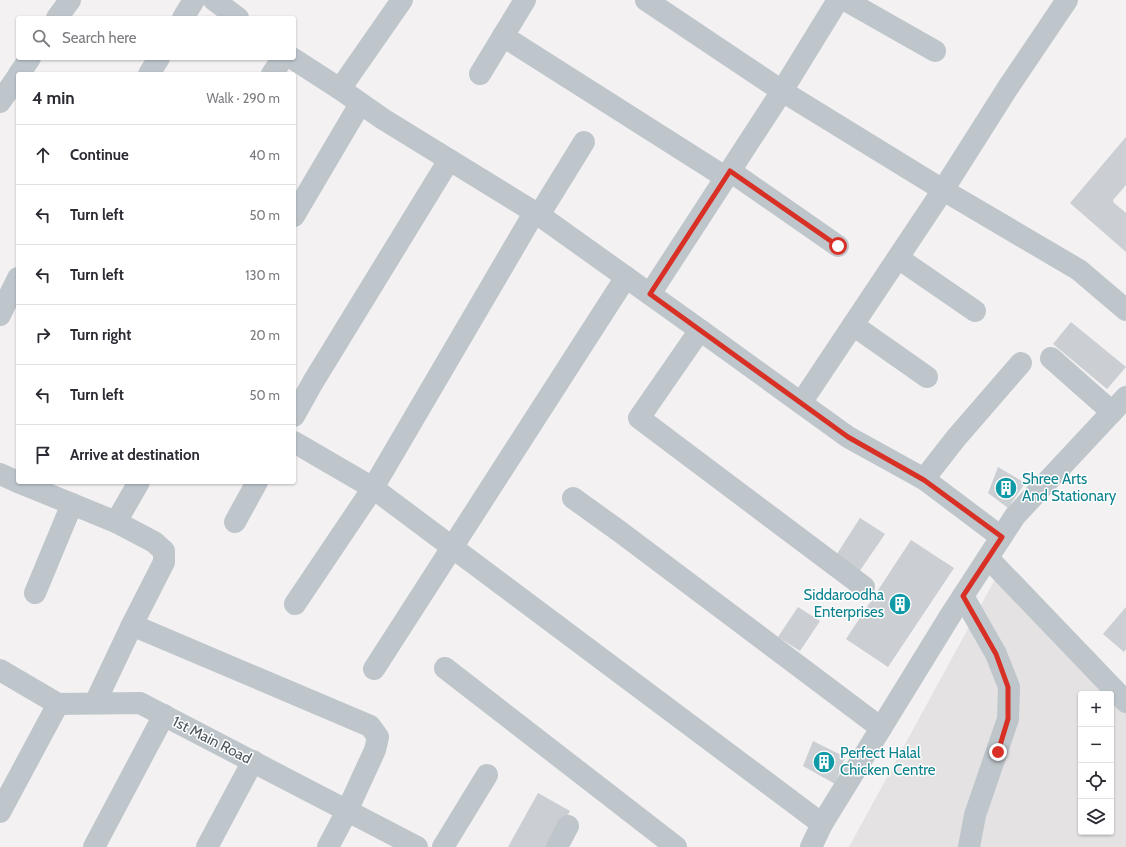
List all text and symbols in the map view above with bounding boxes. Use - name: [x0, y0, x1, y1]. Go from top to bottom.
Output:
- search box: [16, 16, 296, 60]
- icon: search: [30, 27, 52, 49]
- text: Search here: [62, 29, 137, 47]
- text: 4 min: [32, 88, 75, 108]
- text: Walk · 290 m: [207, 90, 280, 106]
- icon: ahead: [32, 144, 54, 166]
- text: Continue: [70, 146, 129, 164]
- text: 40 m: [249, 147, 280, 163]
- icon: left: [32, 204, 54, 226]
- text: Turn left: [70, 206, 124, 224]
- text: 50 m: [250, 207, 280, 223]
- route start: [829, 237, 847, 255]
- icon: left: [32, 264, 54, 286]
- text: Turn left: [70, 266, 124, 284]
- text: 130 m: [245, 267, 280, 283]
- icon: right: [32, 324, 54, 346]
- text: Turn right: [70, 326, 131, 344]
- text: 20 m: [250, 327, 280, 343]
- icon: left: [32, 384, 54, 406]
- text: Turn left: [70, 386, 124, 404]
- text: 50 m: [250, 387, 280, 403]
- icon: arrive: [32, 444, 54, 466]
- text: Arrive at destination: [70, 446, 200, 464]
- place label: Shree Arts And Stationary: [1022, 470, 1117, 505]
- building icon: Shree Arts And Stationary: [993, 475, 1019, 501]
- place label: Siddaroodha Enterprises: [804, 586, 885, 621]
- building icon: Siddaroodha Enterprises: [887, 591, 913, 617]
- map controls: [1078, 691, 1114, 835]
- button: +: [1078, 691, 1114, 727]
- street label: 1st Main Road: [169, 712, 255, 768]
- button: −: [1078, 727, 1114, 763]
- route end: [989, 743, 1007, 761]
- place label: Perfect Halal Chicken Centre: [840, 744, 936, 779]
- building icon: Perfect Halal Chicken Centre: [811, 749, 837, 775]
- button: locate: [1078, 763, 1114, 799]
- button: layers: [1078, 799, 1114, 835]

